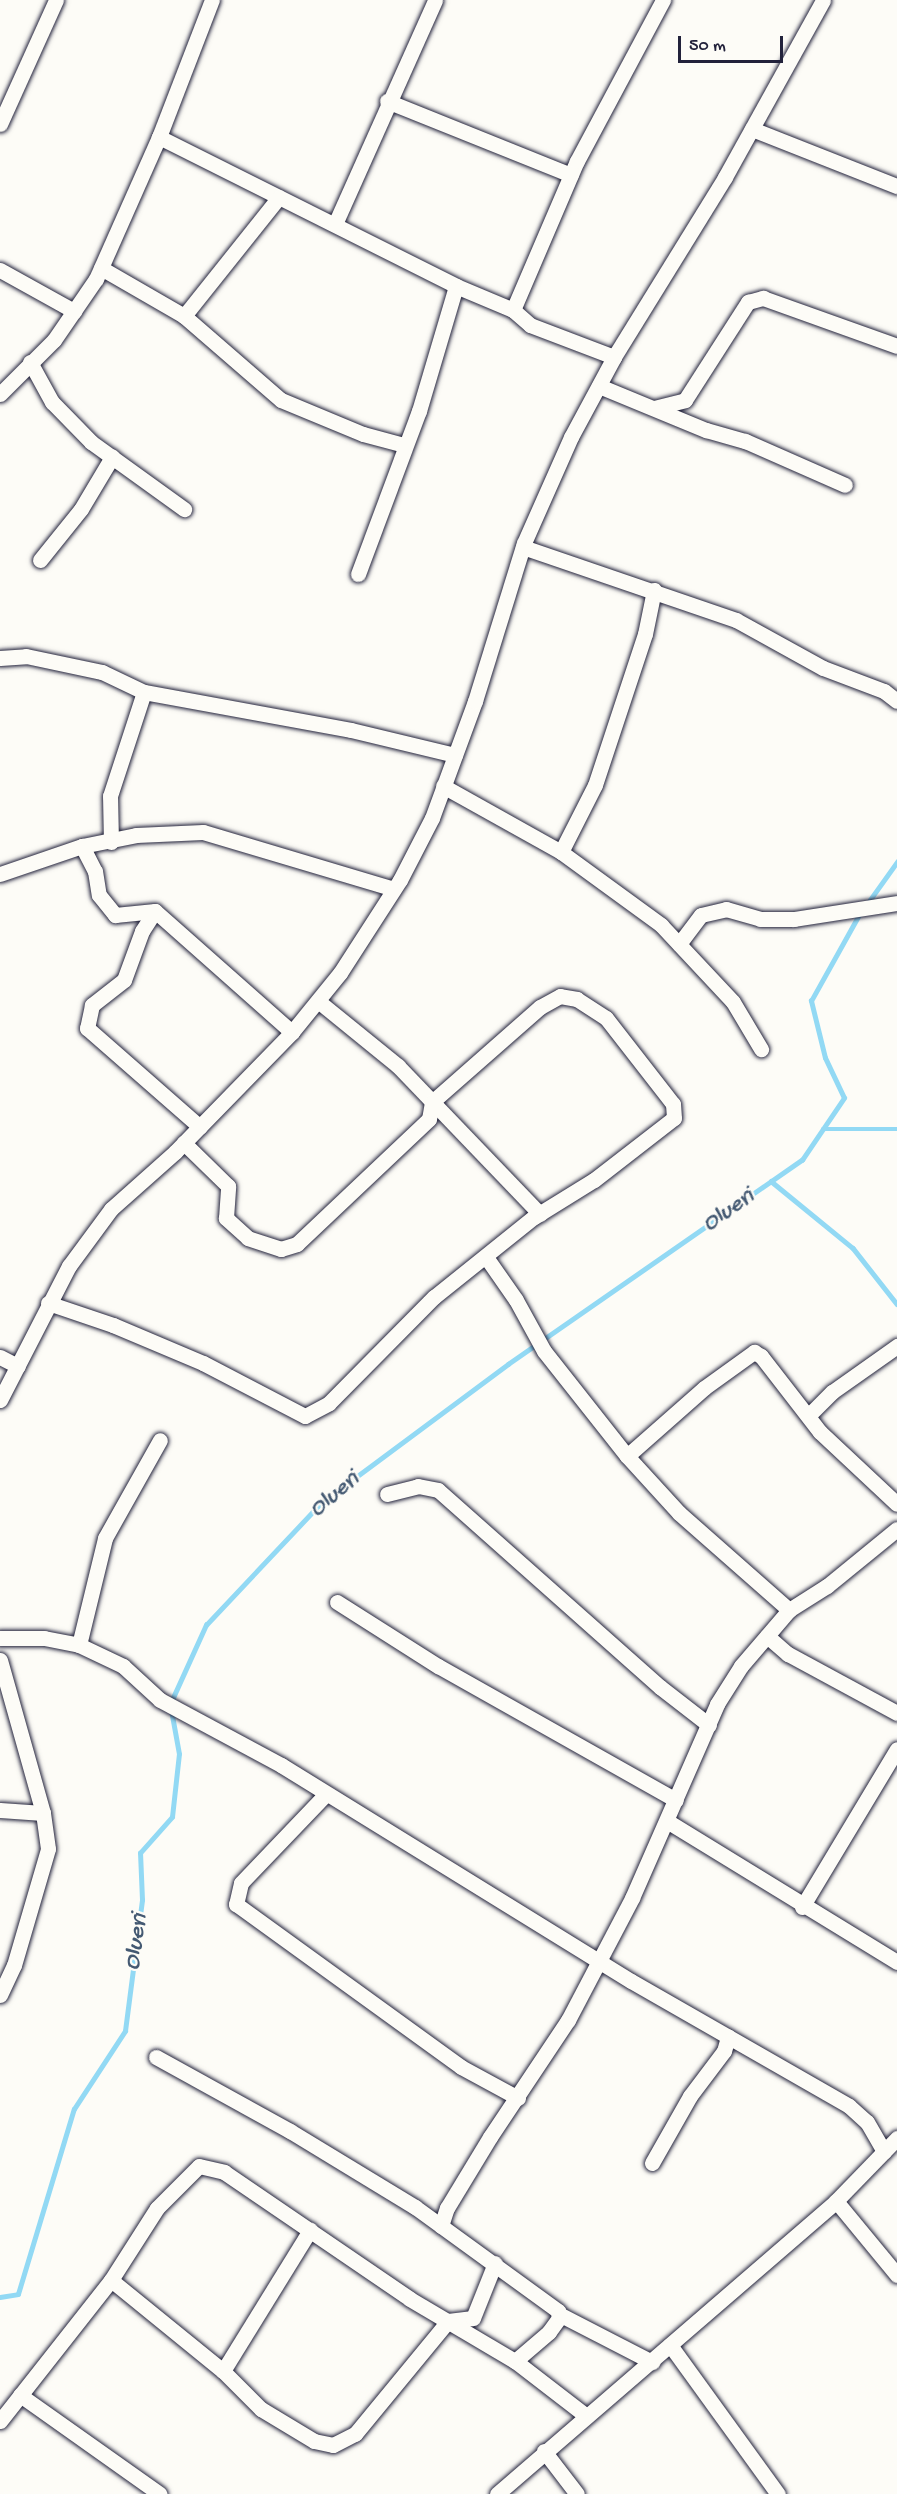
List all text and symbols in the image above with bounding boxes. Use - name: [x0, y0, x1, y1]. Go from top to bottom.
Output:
- scale bar: [681, 24, 786, 62]
- text: 50 m: [689, 36, 726, 57]
- water label: Olueri: [697, 1183, 761, 1239]
- water label: Olueri: [304, 1466, 366, 1524]
- water label: Olueri: [119, 1912, 155, 1972]

